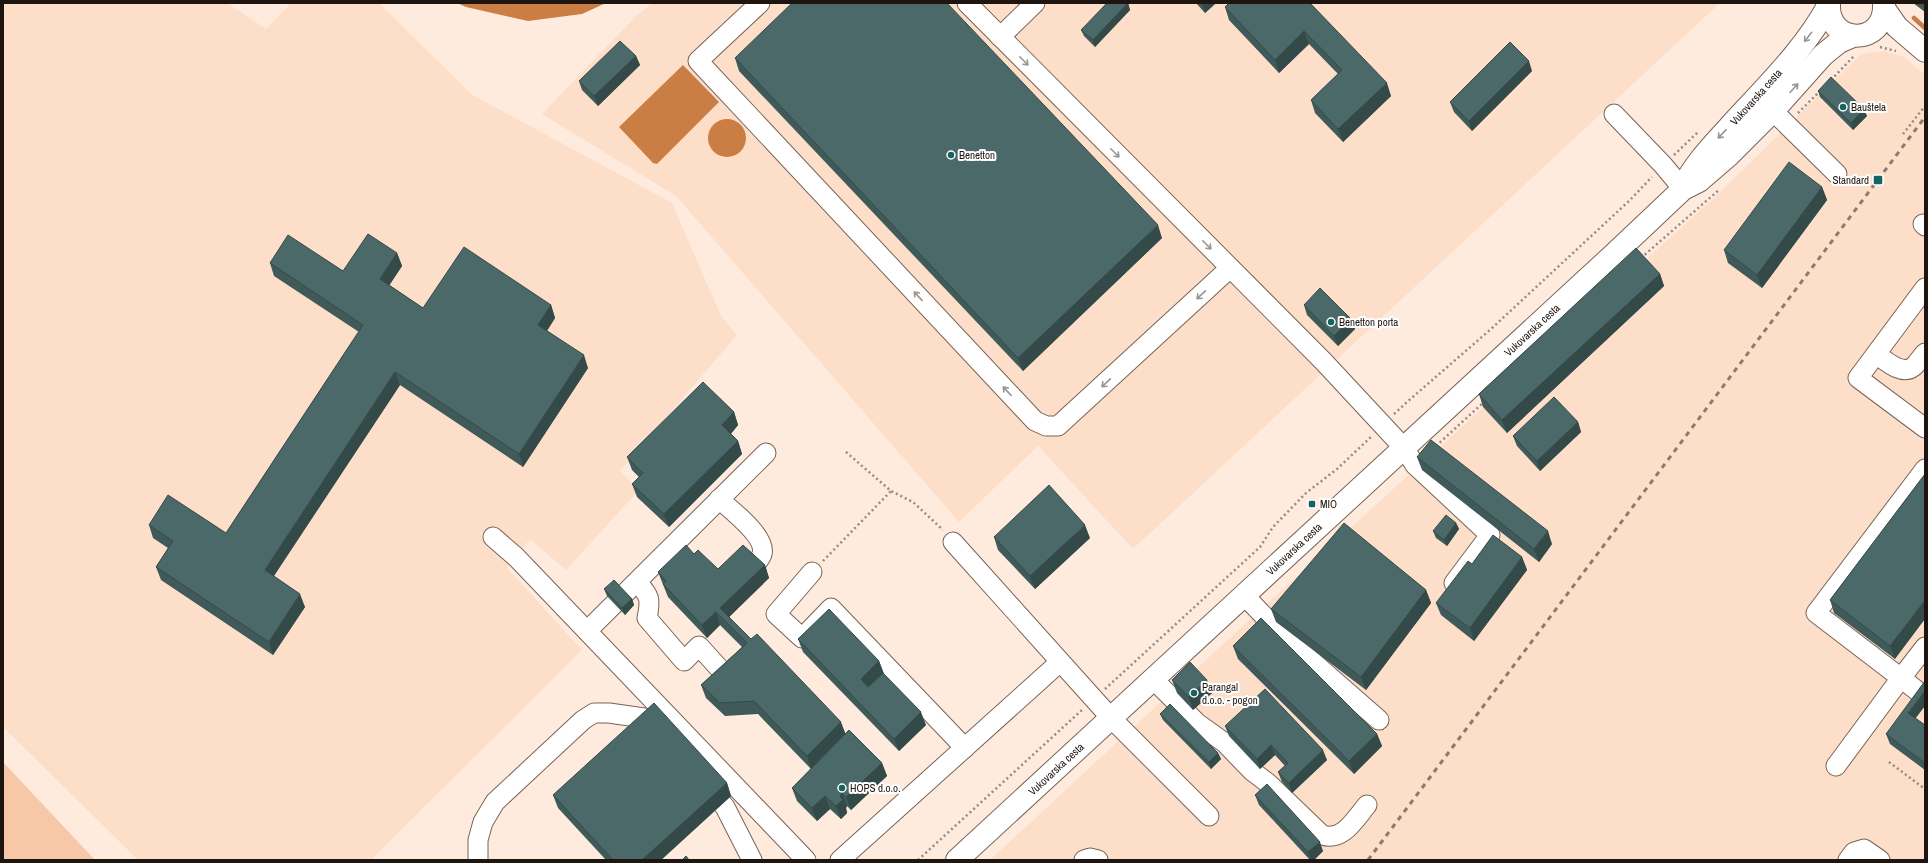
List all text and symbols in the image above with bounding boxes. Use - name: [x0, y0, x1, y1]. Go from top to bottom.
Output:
- one-way arrow: [1803, 31, 1812, 42]
- one-way arrow: [1019, 56, 1029, 66]
- street label: Vukovarska cesta: [1727, 66, 1785, 128]
- one-way arrow: [1789, 83, 1798, 93]
- place label: Bauštela: [1851, 100, 1886, 114]
- marker: Bauštela: [1838, 102, 1848, 112]
- one-way arrow: [1718, 129, 1727, 140]
- place label: Benetton: [959, 148, 995, 162]
- one-way arrow: [1110, 148, 1120, 158]
- marker: Benetton: [946, 150, 956, 160]
- place label: Standard: [1832, 173, 1869, 187]
- marker: Standard: [1872, 174, 1884, 186]
- one-way arrow: [1202, 240, 1212, 250]
- one-way arrow: [1196, 290, 1206, 299]
- one-way arrow: [913, 291, 923, 301]
- street label: Vukovarska cesta: [1501, 301, 1563, 359]
- place label: Benetton porta: [1339, 315, 1398, 329]
- marker: Benetton porta: [1326, 317, 1336, 327]
- one-way arrow: [1101, 378, 1111, 388]
- one-way arrow: [1002, 386, 1011, 396]
- place label: MIO: [1320, 497, 1337, 511]
- marker: MIO: [1307, 499, 1317, 509]
- street label: Vukovarska cesta: [1263, 520, 1325, 578]
- place label: Parangal d.o.o. - pogon: [1202, 680, 1258, 707]
- marker: Parangal d.o.o. - pogon: [1189, 688, 1199, 698]
- street label: Vukovarska cesta: [1025, 740, 1087, 798]
- place label: HOPS d.o.o.: [850, 781, 901, 795]
- marker: HOPS d.o.o.: [837, 783, 847, 793]

